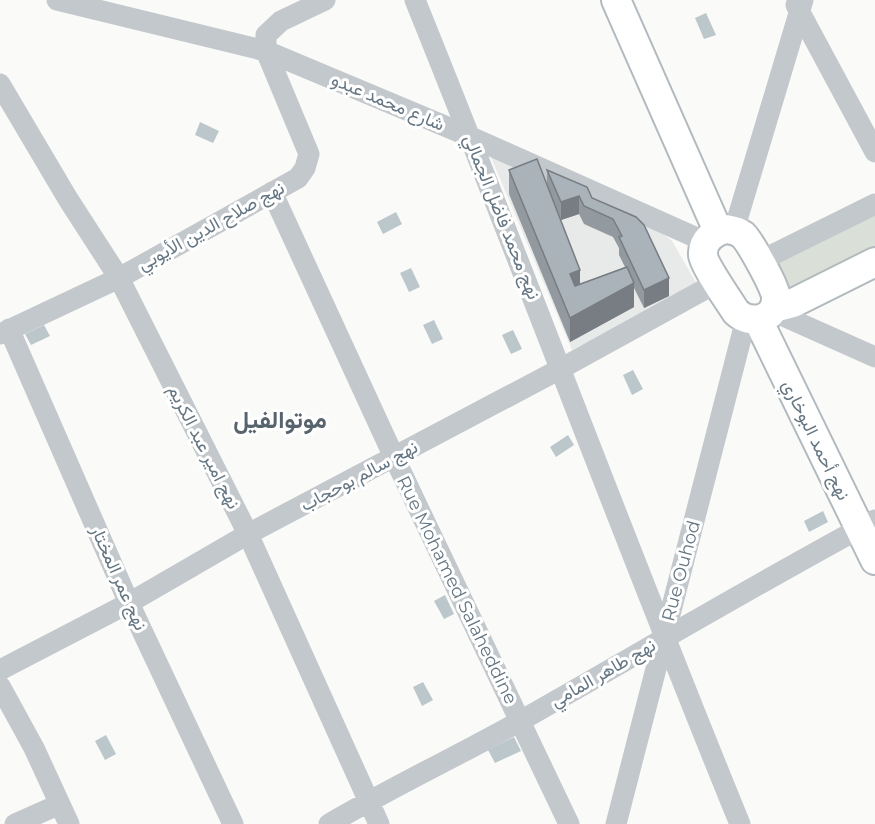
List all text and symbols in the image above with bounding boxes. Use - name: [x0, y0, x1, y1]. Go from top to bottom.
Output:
- street label: شارع محمد عبدو: [328, 68, 448, 137]
- street label: نهج محمد فاضل الجمالي: [455, 131, 545, 304]
- street label: نهج صلاح الدين الأيوبي: [134, 177, 290, 279]
- street label: نهج أحمد البوخاري: [774, 376, 855, 506]
- street label: نهج امير عبد الكريم: [162, 381, 245, 513]
- district label: موتوالفيل: [233, 405, 327, 435]
- street label: نهج سالم بوحجاب: [297, 436, 422, 517]
- street label: Rue Mohamed Salaheddine: [392, 472, 522, 708]
- street label: Rue Ouhod: [657, 518, 705, 624]
- street label: نهج عمر المختار: [85, 521, 152, 634]
- street label: نهج طاهر المامي: [546, 634, 662, 715]

